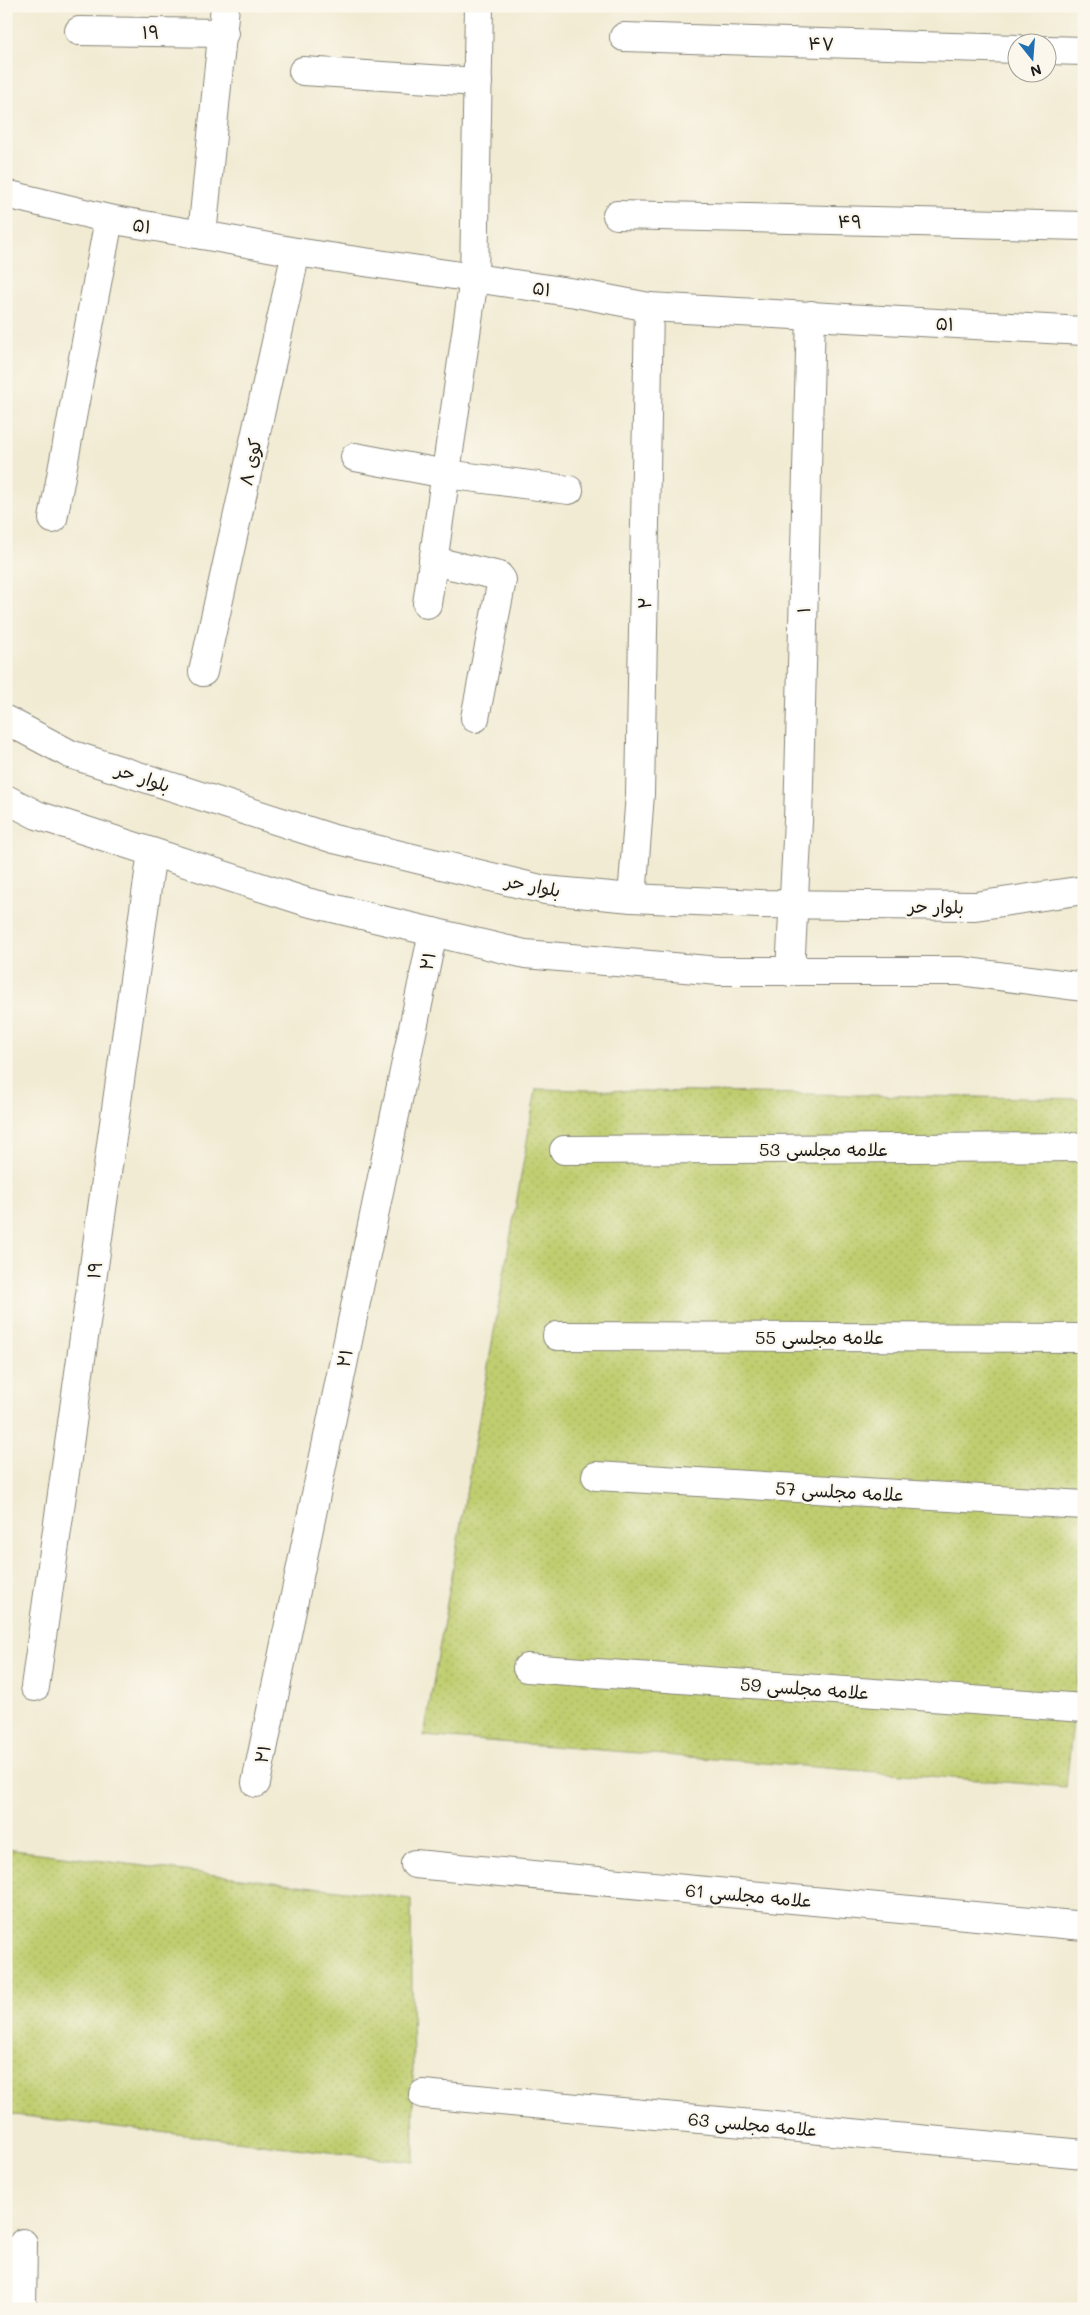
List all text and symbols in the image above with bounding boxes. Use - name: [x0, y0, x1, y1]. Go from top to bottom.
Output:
- street label: ۱۹: [142, 20, 160, 44]
- street label: ۴۷: [807, 31, 835, 55]
- north arrow: [1008, 32, 1058, 82]
- text: N: [1028, 60, 1044, 82]
- street label: ۴۹: [837, 209, 863, 233]
- street label: ۵۱: [131, 212, 153, 238]
- street label: ۵۱: [531, 275, 553, 301]
- street label: ۵۱: [935, 311, 955, 335]
- street label: کوی ۸: [233, 436, 267, 488]
- street label: ۲: [632, 597, 656, 609]
- street label: ۱: [791, 606, 815, 614]
- street label: بلوار حر: [111, 756, 173, 797]
- street label: بلوار حر: [501, 867, 563, 902]
- street label: بلوار حر: [906, 893, 964, 918]
- street label: ۲۱: [413, 949, 441, 973]
- street label: علامه مجلسی 53: [759, 1137, 889, 1161]
- street label: ۱۹: [81, 1259, 107, 1281]
- street label: علامه مجلسی 55: [755, 1325, 885, 1349]
- street label: ۲۱: [330, 1346, 358, 1370]
- street label: علامه مجلسی 57: [775, 1476, 905, 1506]
- street label: علامه مجلسی 59: [739, 1671, 871, 1705]
- street label: ۲۱: [248, 1742, 276, 1766]
- street label: علامه مجلسی 61: [684, 1877, 814, 1913]
- street label: علامه مجلسی 63: [687, 2106, 819, 2142]

